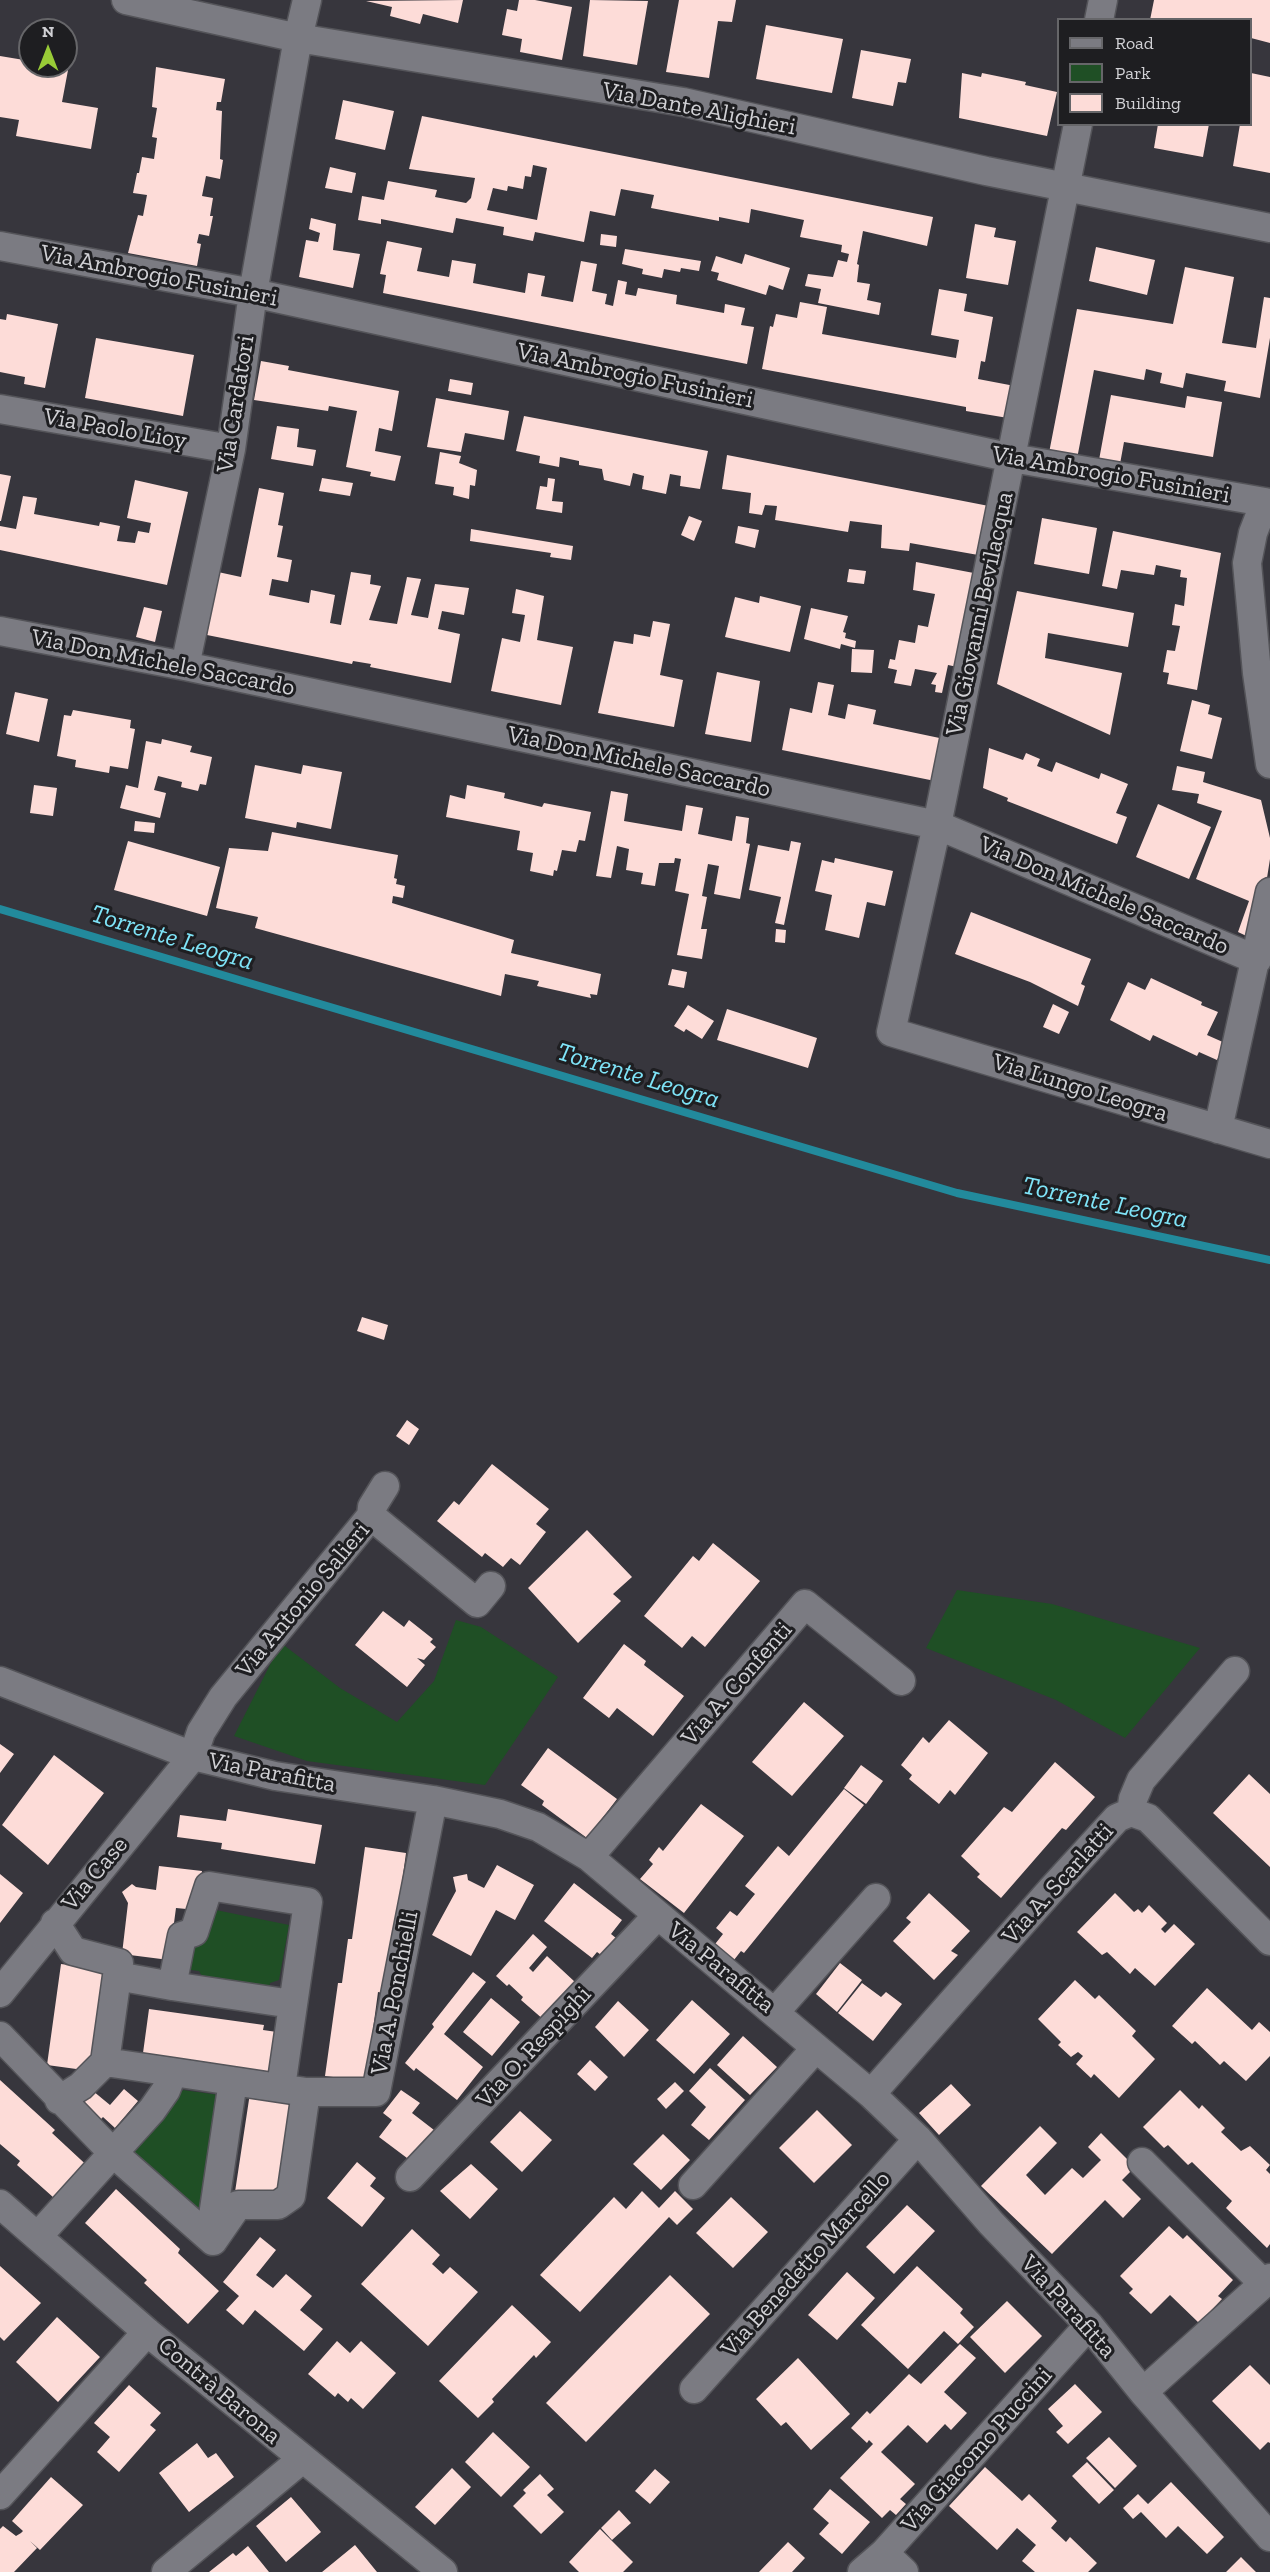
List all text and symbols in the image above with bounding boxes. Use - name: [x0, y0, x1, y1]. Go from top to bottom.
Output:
- north arrow: [18, 18, 78, 78]
- legend: [1057, 18, 1252, 126]
- text: N: [42, 22, 54, 41]
- text: Road: [1115, 32, 1154, 54]
- text: Park: [1115, 62, 1151, 84]
- street label: Via Dante Alighieri: [600, 76, 798, 142]
- text: Building: [1115, 92, 1181, 114]
- street label: Via Ambrogio Fusinieri: [38, 239, 280, 313]
- street label: Via Cardatori: [211, 333, 261, 475]
- street label: Via Ambrogio Fusinieri: [514, 337, 756, 415]
- street label: Via Paolo Lioy: [41, 402, 189, 456]
- street label: Via Ambrogio Fusinieri: [990, 440, 1232, 510]
- street label: Via Giovanni Bevilacqua: [940, 489, 1020, 739]
- street label: Via Don Michele Saccardo: [29, 623, 297, 703]
- street label: Via Don Michele Saccardo: [505, 720, 773, 804]
- street label: Via Don Michele Saccardo: [975, 830, 1233, 962]
- water label: Torrente Leogra: [87, 898, 257, 978]
- water label: Torrente Leogra: [553, 1036, 723, 1116]
- street label: Via Lungo Leogra: [989, 1048, 1171, 1128]
- water label: Torrente Leogra: [1020, 1170, 1190, 1236]
- street label: Via Antonio Salieri: [230, 1517, 376, 1683]
- street label: Via A. Confenti: [675, 1616, 799, 1752]
- street label: Via Parafitta: [206, 1747, 338, 1799]
- street label: Via A. Scarlatti: [996, 1818, 1120, 1950]
- street label: Via Case: [56, 1831, 134, 1917]
- street label: Via A. Ponchielli: [365, 1909, 425, 2077]
- street label: Via Parafitta: [662, 1916, 780, 2020]
- street label: Via O. Respighi: [470, 1980, 598, 2114]
- street label: Via Benedetto Marcello: [715, 2165, 897, 2363]
- street label: Via Parafitta: [1014, 2250, 1122, 2364]
- street label: Contrà Barona: [152, 2331, 286, 2451]
- street label: Via Giacomo Puccini: [895, 2362, 1059, 2538]

